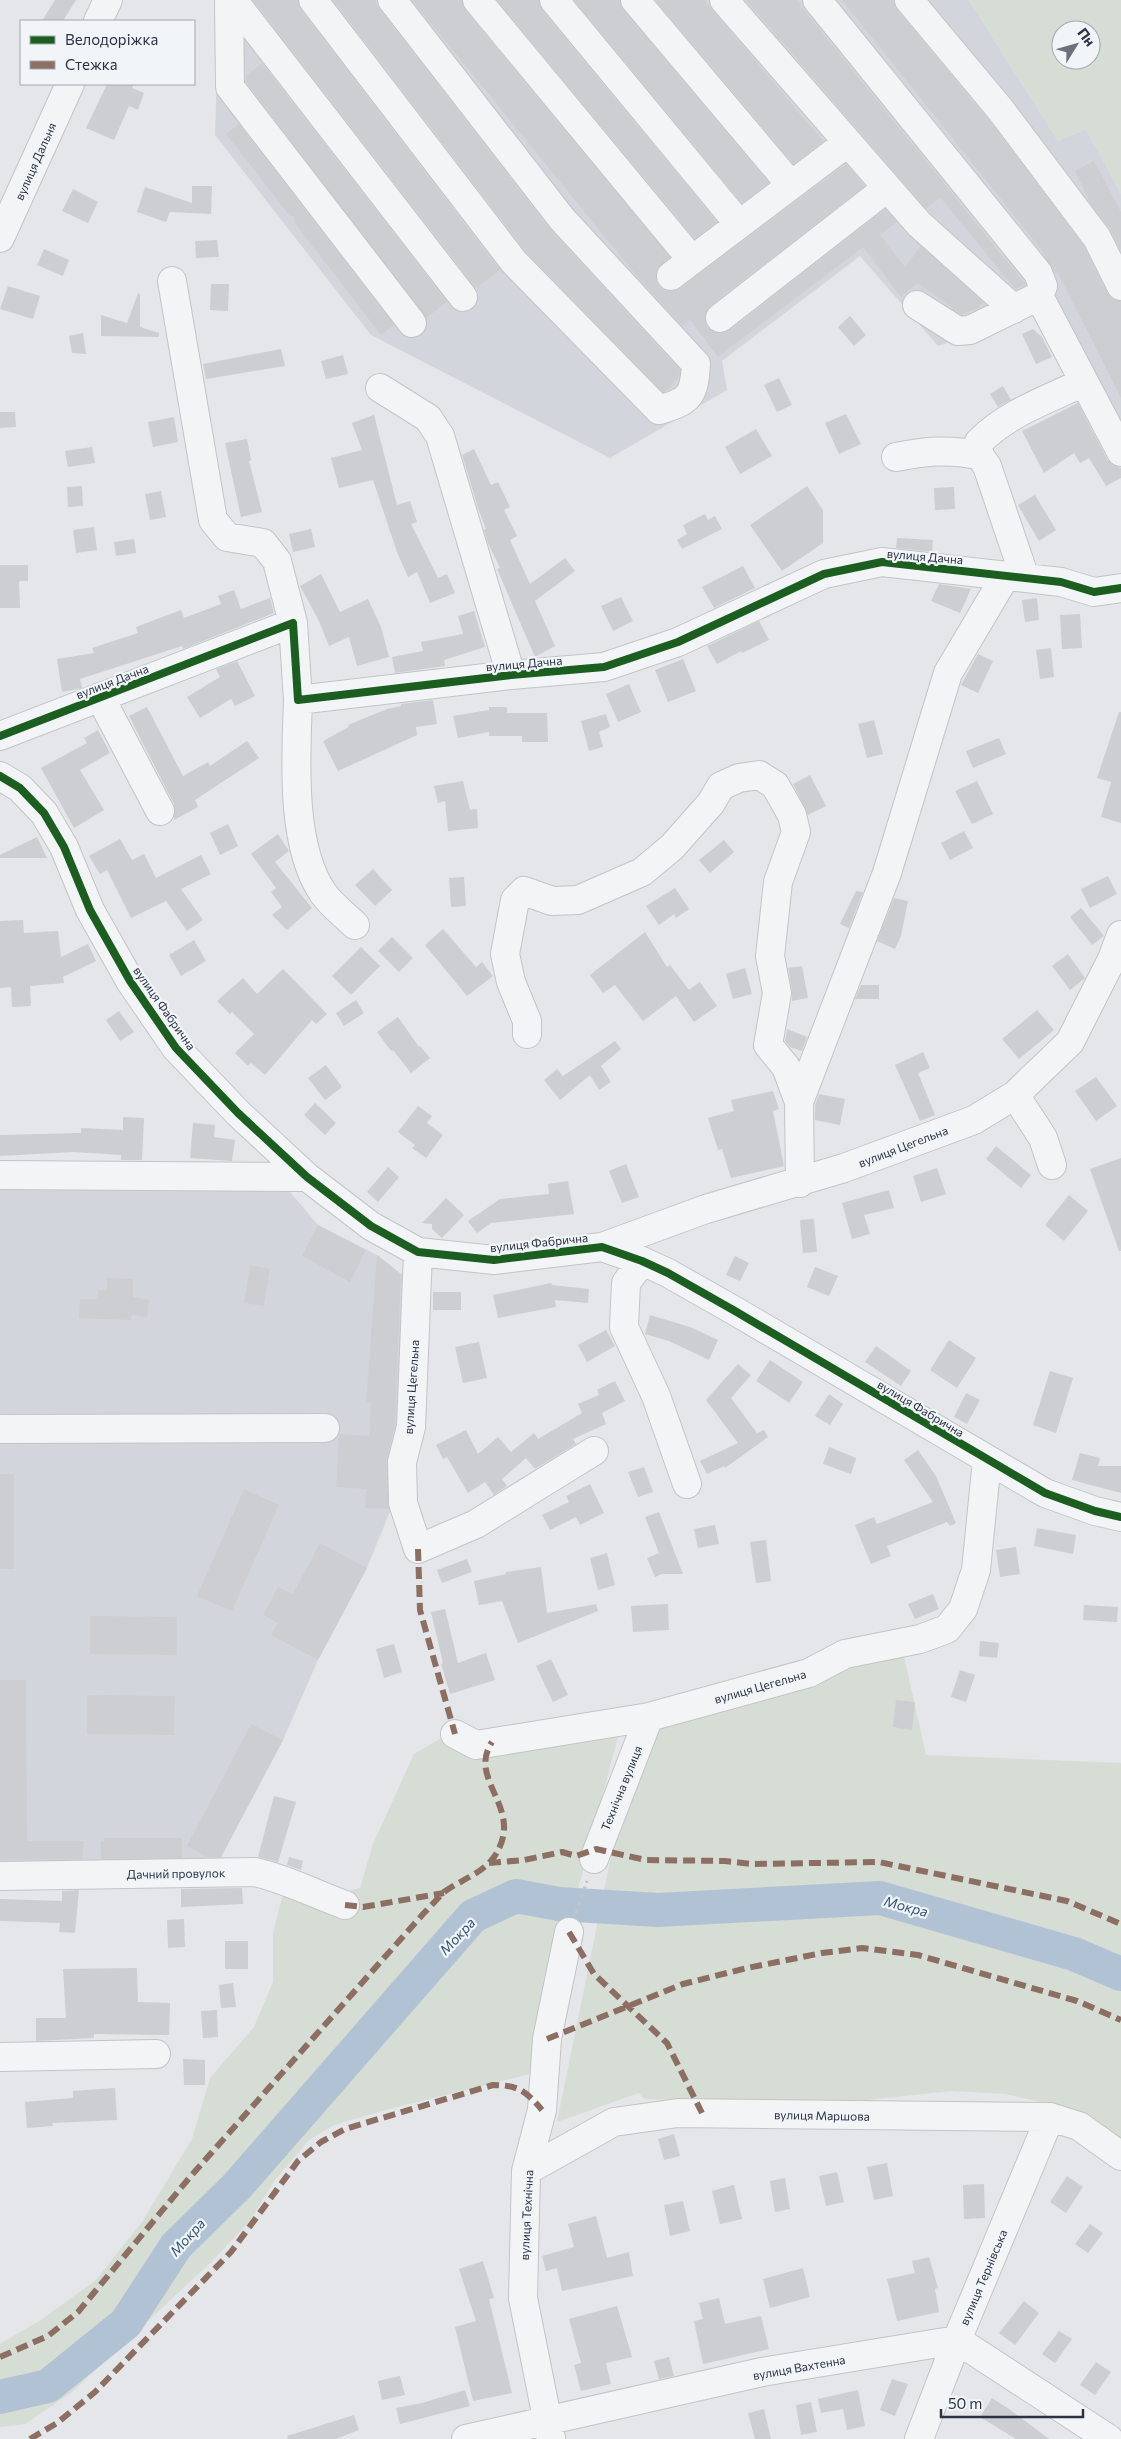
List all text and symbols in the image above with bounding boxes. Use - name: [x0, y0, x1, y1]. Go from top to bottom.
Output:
- legend: [20, 20, 195, 85]
- north arrow: [1051, 20, 1101, 70]
- text: Пн: [1074, 24, 1099, 49]
- text: Велодоріжка: [65, 30, 158, 48]
- text: Стежка: [65, 55, 118, 73]
- street label: вулиця Дальня: [12, 120, 58, 202]
- street label: вулиця Дачна: [886, 546, 964, 566]
- street label: вулиця Дачна: [485, 653, 563, 673]
- street label: вулиця Дачна: [74, 661, 150, 701]
- street label: вулиця Фабрична: [131, 964, 199, 1052]
- street label: вулиця Цегельна: [856, 1122, 950, 1170]
- street label: вулиця Фабрична: [489, 1230, 589, 1254]
- street label: вулиця Цегельна: [401, 1339, 421, 1435]
- street label: вулиця Фабрична: [875, 1377, 967, 1439]
- street label: вулиця Цегельна: [713, 1666, 807, 1706]
- street label: Технічна вулиця: [598, 1743, 644, 1833]
- street label: Дачний провулок: [127, 1865, 226, 1881]
- water label: Мокра: [882, 1892, 930, 1920]
- water label: Мокра: [436, 1914, 478, 1958]
- street label: вулиця Маршова: [774, 2107, 870, 2123]
- street label: вулиця Технічна: [517, 2170, 535, 2260]
- water label: Мокра: [166, 2215, 208, 2259]
- street label: вулиця Тернівська: [956, 2227, 1010, 2327]
- street label: вулиця Вахтенна: [752, 2352, 846, 2382]
- scale bar: [941, 2386, 1084, 2418]
- text: 50 m: [948, 2394, 982, 2412]

